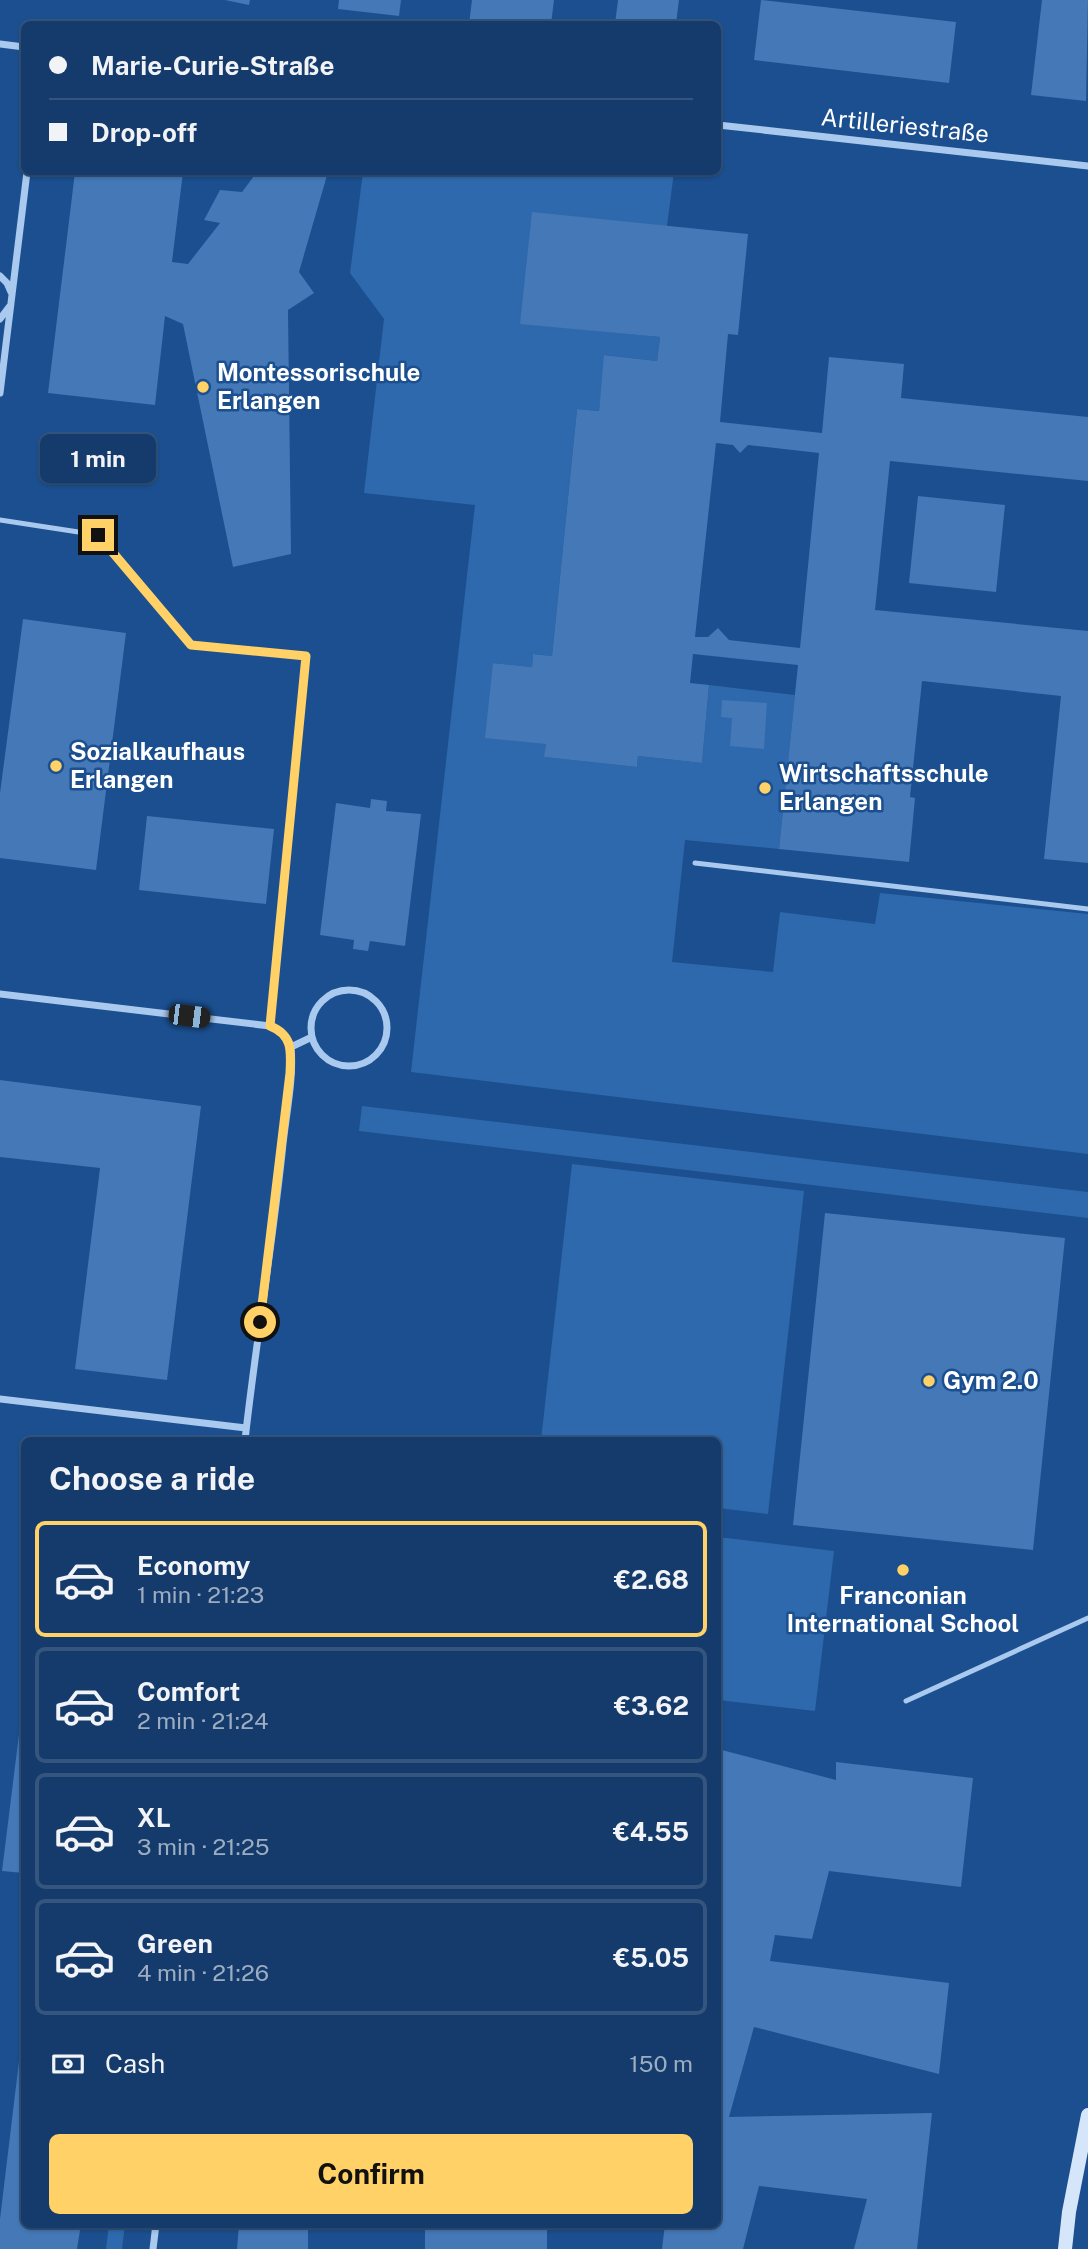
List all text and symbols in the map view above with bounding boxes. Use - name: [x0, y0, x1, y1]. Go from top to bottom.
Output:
- text: Marie-Curie-Straße: [91, 50, 334, 81]
- street label: Artilleriestraße: [820, 102, 990, 148]
- text: Drop-off: [91, 117, 197, 148]
- place label: Montessorischule Erlangen: [217, 358, 420, 414]
- marker: Montessorischule Erlangen: [195, 379, 211, 395]
- callout: 1 min: [40, 434, 156, 482]
- text: 1 min: [70, 445, 126, 472]
- route end: [82, 519, 114, 551]
- place label: Sozialkaufhaus Erlangen: [70, 737, 245, 793]
- marker: Sozialkaufhaus Erlangen: [48, 758, 64, 774]
- place label: Wirtschaftsschule Erlangen: [779, 759, 989, 815]
- marker: Wirtschaftsschule Erlangen: [757, 780, 773, 796]
- car: [167, 1003, 212, 1029]
- route start: [244, 1306, 276, 1338]
- place label: Gym 2.0: [943, 1366, 1039, 1394]
- marker: Gym 2.0: [921, 1373, 937, 1389]
- text: Choose a ride: [49, 1460, 255, 1497]
- icon: car: [53, 1548, 116, 1611]
- text: Economy: [137, 1550, 250, 1581]
- marker: Franconian International School: [895, 1562, 911, 1578]
- text: €2.68: [614, 1564, 689, 1595]
- text: 1 min · 21:23: [137, 1581, 264, 1608]
- place label: Franconian International School: [787, 1581, 1019, 1637]
- icon: car: [53, 1674, 116, 1737]
- text: Comfort: [137, 1676, 240, 1707]
- text: €3.62: [614, 1690, 689, 1721]
- text: 2 min · 21:24: [137, 1707, 269, 1734]
- icon: car: [53, 1800, 116, 1863]
- text: XL: [137, 1802, 171, 1833]
- text: €4.55: [613, 1816, 689, 1847]
- text: 3 min · 21:25: [137, 1833, 270, 1860]
- icon: car: [53, 1926, 116, 1989]
- text: Green: [137, 1928, 213, 1959]
- text: €5.05: [613, 1942, 689, 1973]
- text: 4 min · 21:26: [137, 1959, 269, 1986]
- icon: cash: [49, 2045, 87, 2083]
- text: Cash: [105, 2048, 165, 2079]
- text: 150 m: [629, 2050, 693, 2077]
- button: Confirm: [49, 2134, 693, 2214]

